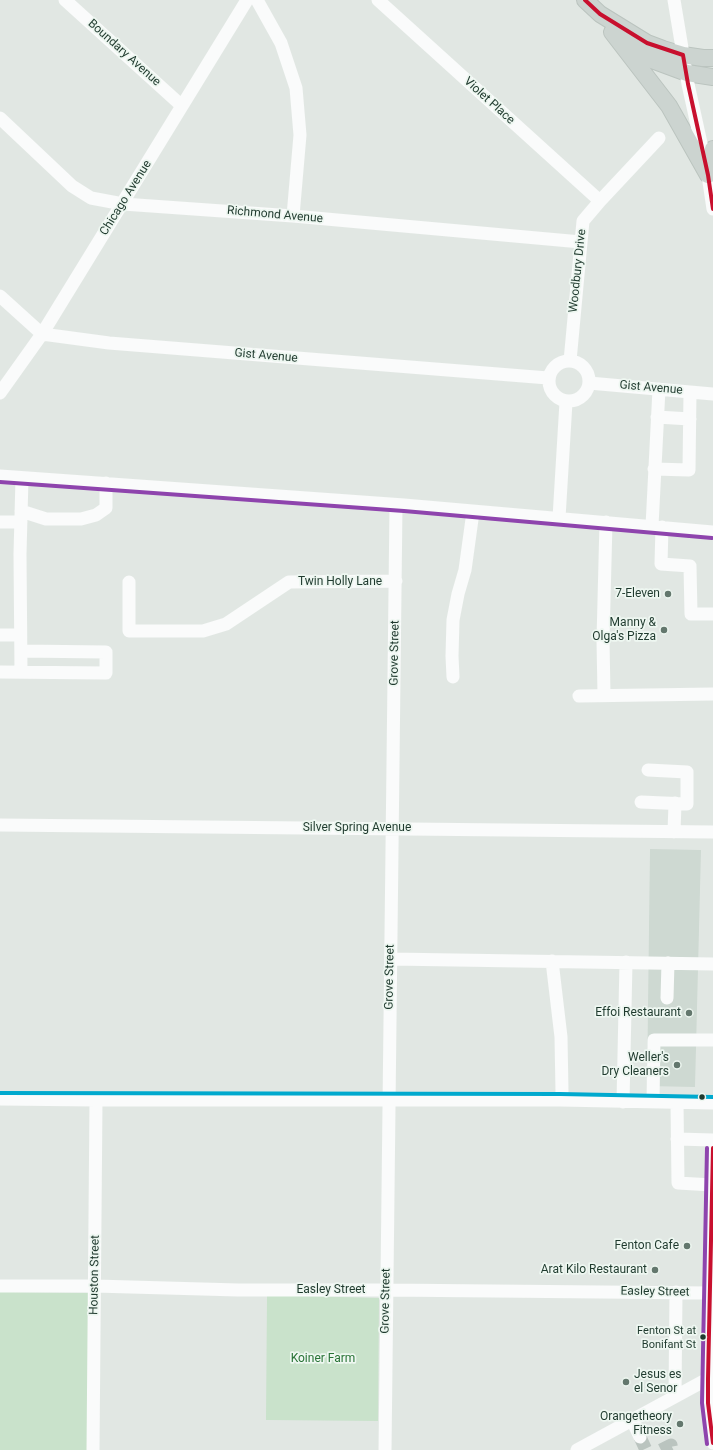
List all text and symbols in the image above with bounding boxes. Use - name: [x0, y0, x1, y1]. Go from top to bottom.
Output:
- street label: Boundary Avenue: [85, 17, 163, 89]
- street label: Violet Place: [461, 74, 517, 128]
- street label: Chicago Avenue: [97, 158, 155, 238]
- street label: Richmond Avenue: [226, 204, 324, 226]
- street label: Woodbury Drive: [566, 228, 590, 314]
- street label: Gist Avenue: [234, 346, 298, 366]
- street label: Gist Avenue: [619, 378, 683, 398]
- street label: Twin Holly Lane: [298, 575, 382, 589]
- place label: 7-Eleven: [615, 587, 660, 601]
- marker: 7-Eleven: [663, 589, 673, 599]
- place label: Manny & Olga's Pizza: [592, 616, 656, 644]
- street label: Grove Street: [387, 620, 403, 686]
- marker: Manny & Olga's Pizza: [659, 625, 669, 635]
- street label: Silver Spring Avenue: [303, 821, 411, 835]
- street label: Grove Street: [382, 944, 398, 1010]
- place label: Effoi Restaurant: [595, 1006, 681, 1020]
- marker: Effoi Restaurant: [684, 1008, 694, 1018]
- place label: Weller's Dry Cleaners: [601, 1051, 669, 1079]
- marker: Weller's Dry Cleaners: [672, 1060, 682, 1070]
- unlabelled marker: [697, 1092, 707, 1102]
- street label: Houston Street: [87, 1235, 103, 1315]
- place label: Fenton Cafe: [615, 1239, 679, 1253]
- marker: Fenton Cafe: [682, 1241, 692, 1251]
- place label: Arat Kilo Restaurant: [541, 1263, 647, 1277]
- marker: Arat Kilo Restaurant: [650, 1265, 660, 1275]
- street label: Grove Street: [378, 1268, 394, 1334]
- street label: Easley Street: [296, 1283, 366, 1297]
- street label: Easley Street: [620, 1284, 690, 1300]
- place label: Fenton St at Bonifant St: [637, 1324, 696, 1350]
- marker: Fenton St at Bonifant St: [698, 1332, 708, 1342]
- park label: Koiner Farm: [291, 1352, 355, 1366]
- place label: Jesus es el Senor: [634, 1368, 682, 1396]
- marker: Jesus es el Senor: [621, 1377, 631, 1387]
- place label: Orangetheory Fitness: [600, 1410, 672, 1438]
- marker: Orangetheory Fitness: [675, 1419, 685, 1429]

